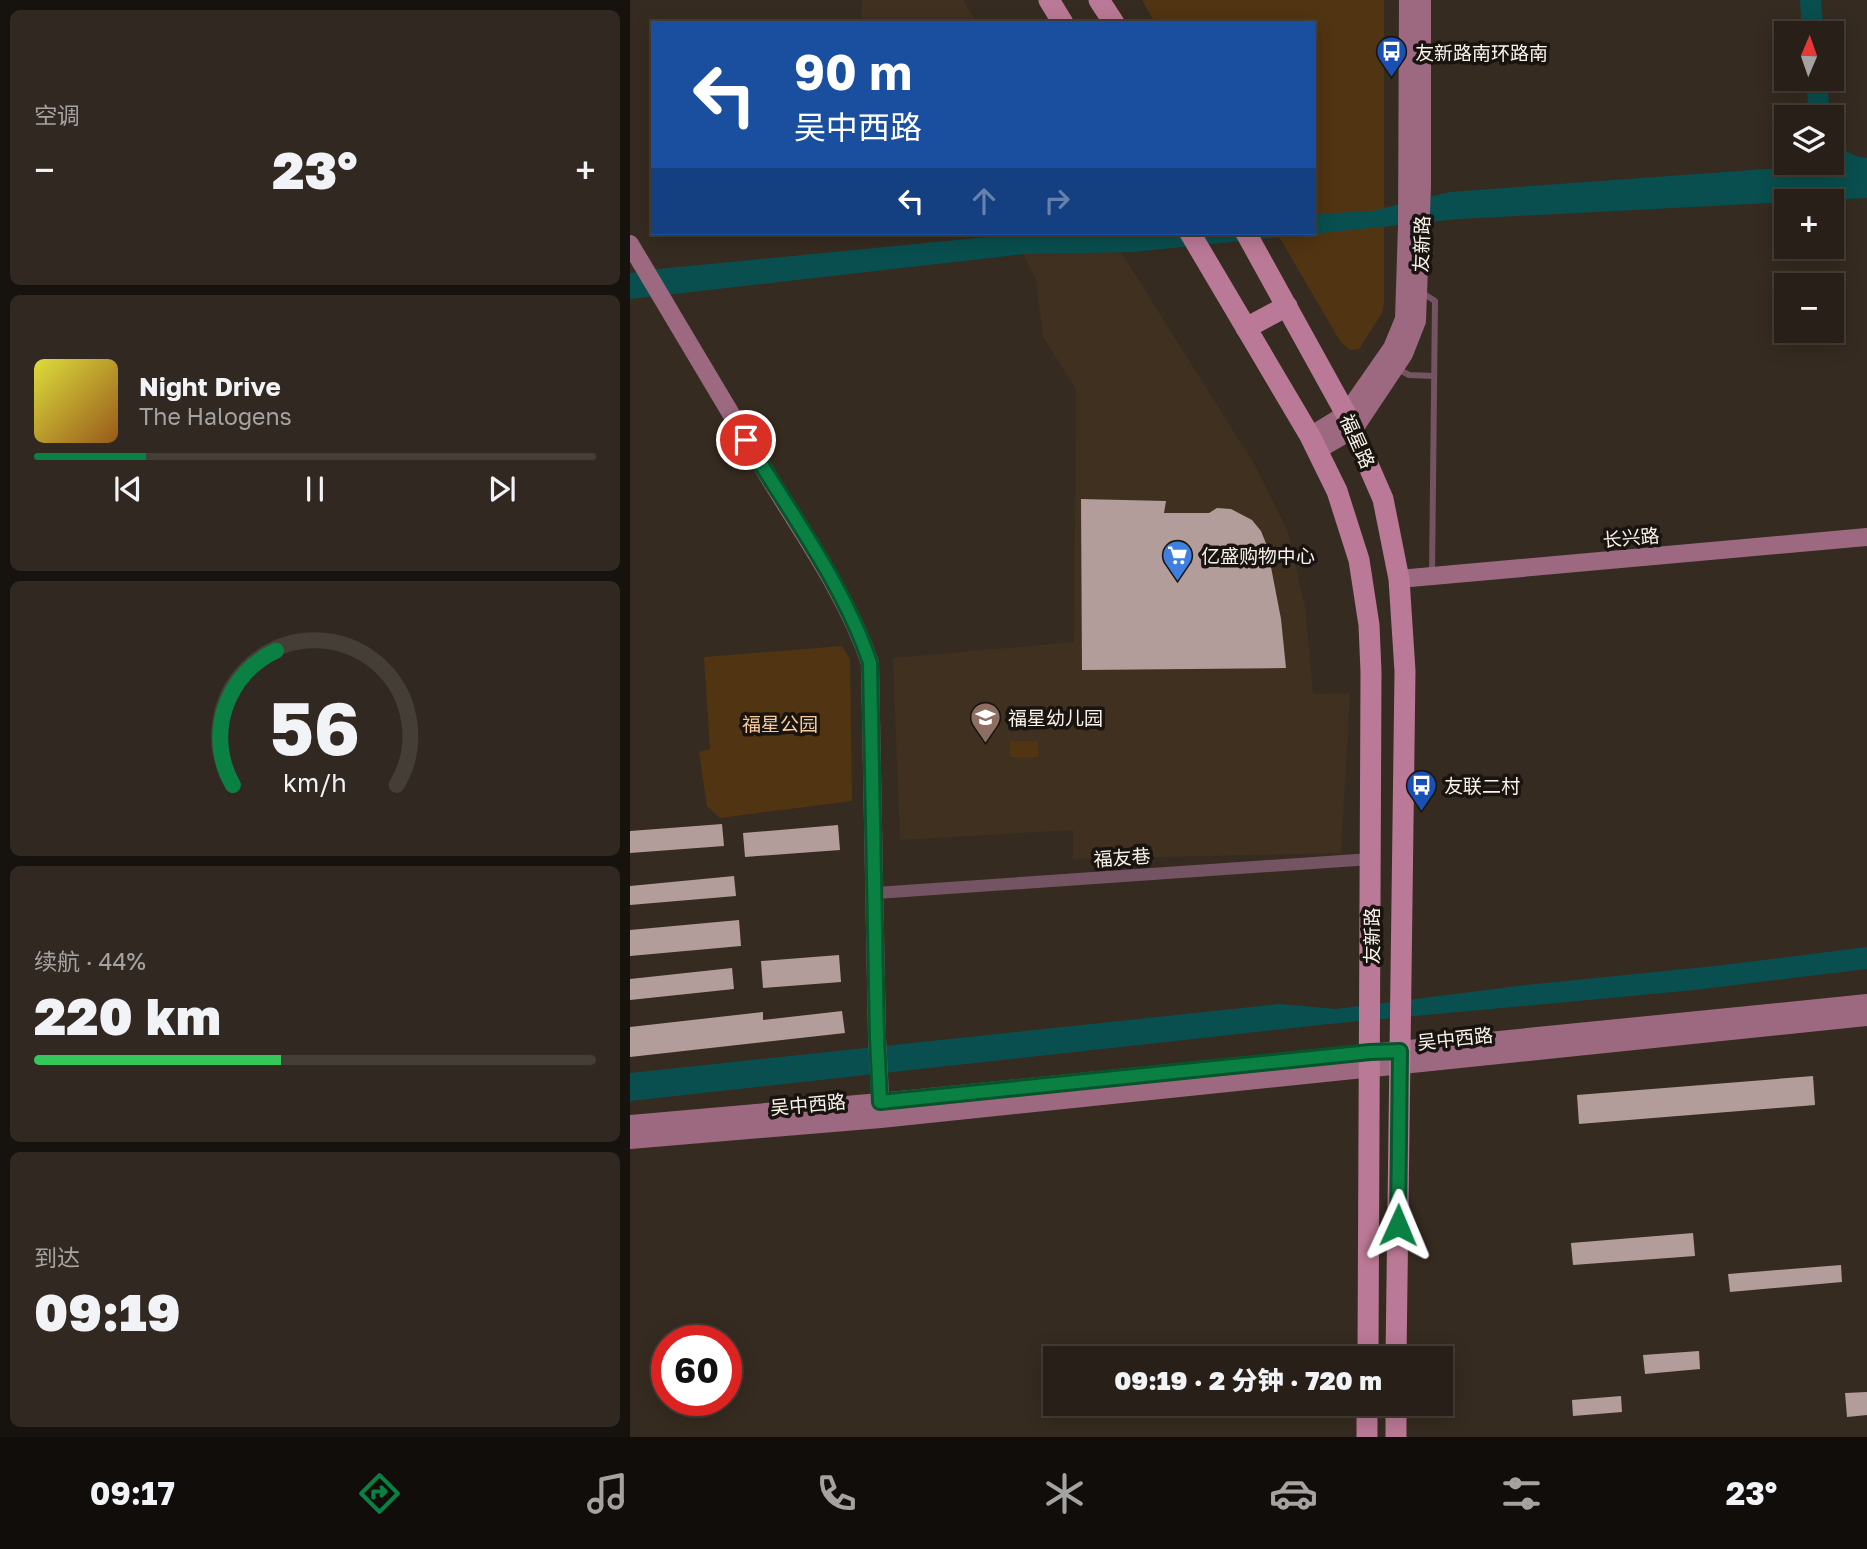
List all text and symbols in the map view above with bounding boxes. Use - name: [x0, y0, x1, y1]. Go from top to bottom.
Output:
- north arrow: [1774, 21, 1844, 91]
- map controls: [1774, 21, 1844, 343]
- bus stop icon: 友新路南环路南: [1375, 35, 1409, 79]
- place label: 友新路南环路南: [1415, 41, 1548, 64]
- text: 90 m: [794, 42, 912, 101]
- icon: left: [679, 49, 770, 140]
- text: 空调: [34, 101, 80, 129]
- button: layers: [1774, 105, 1844, 175]
- text: 吴中西路: [794, 108, 922, 146]
- text: 23°: [272, 138, 358, 200]
- text: −: [34, 147, 55, 192]
- text: +: [575, 147, 596, 192]
- icon: left: [892, 182, 930, 220]
- icon: ahead: [965, 182, 1003, 220]
- icon: right: [1038, 182, 1076, 220]
- button: +: [1774, 189, 1844, 259]
- street label: 友新路: [1409, 215, 1433, 273]
- button: −: [1774, 273, 1844, 343]
- text: Night Drive: [139, 371, 281, 402]
- text: The Halogens: [139, 402, 292, 430]
- pin: [716, 410, 776, 470]
- street label: 福星路: [1336, 410, 1380, 472]
- icon: arrive: [727, 421, 765, 459]
- icon: previous: [109, 470, 147, 508]
- icon: pause: [296, 470, 334, 508]
- icon: next: [483, 470, 521, 508]
- street label: 长兴路: [1602, 523, 1660, 551]
- supermarket icon: 亿盛购物中心: [1161, 538, 1195, 582]
- place label: 亿盛购物中心: [1201, 544, 1315, 567]
- text: 56: [270, 684, 360, 771]
- school or university icon: 福星幼儿园: [968, 700, 1002, 744]
- place label: 福星幼儿园: [1008, 706, 1103, 729]
- park label: 福星公园: [742, 712, 818, 735]
- text: km/h: [283, 766, 347, 797]
- bus stop icon: 友联二村: [1404, 768, 1438, 812]
- place label: 友联二村: [1444, 774, 1520, 797]
- street label: 福友巷: [1093, 844, 1151, 870]
- street label: 友新路: [1360, 907, 1383, 965]
- text: 续航 · 44%: [34, 947, 146, 975]
- text: 220 km: [34, 984, 221, 1046]
- street label: 吴中西路: [1416, 1023, 1494, 1053]
- street label: 吴中西路: [769, 1089, 847, 1119]
- position arrow: [1361, 1188, 1435, 1262]
- text: 到达: [34, 1243, 80, 1271]
- text: 09:19: [34, 1280, 181, 1342]
- speed limit sign: 60: [651, 1325, 742, 1416]
- text: 09:19 · 2 分钟 · 720 m: [1114, 1365, 1382, 1396]
- icon: directions: [355, 1469, 404, 1518]
- icon: music: [583, 1469, 632, 1518]
- icon: phone: [812, 1469, 861, 1518]
- icon: climate: [1040, 1469, 1089, 1518]
- icon: car: [1269, 1469, 1318, 1518]
- icon: filters: [1497, 1469, 1546, 1518]
- text: 09:17: [90, 1474, 175, 1512]
- text: 23°: [1726, 1474, 1777, 1512]

